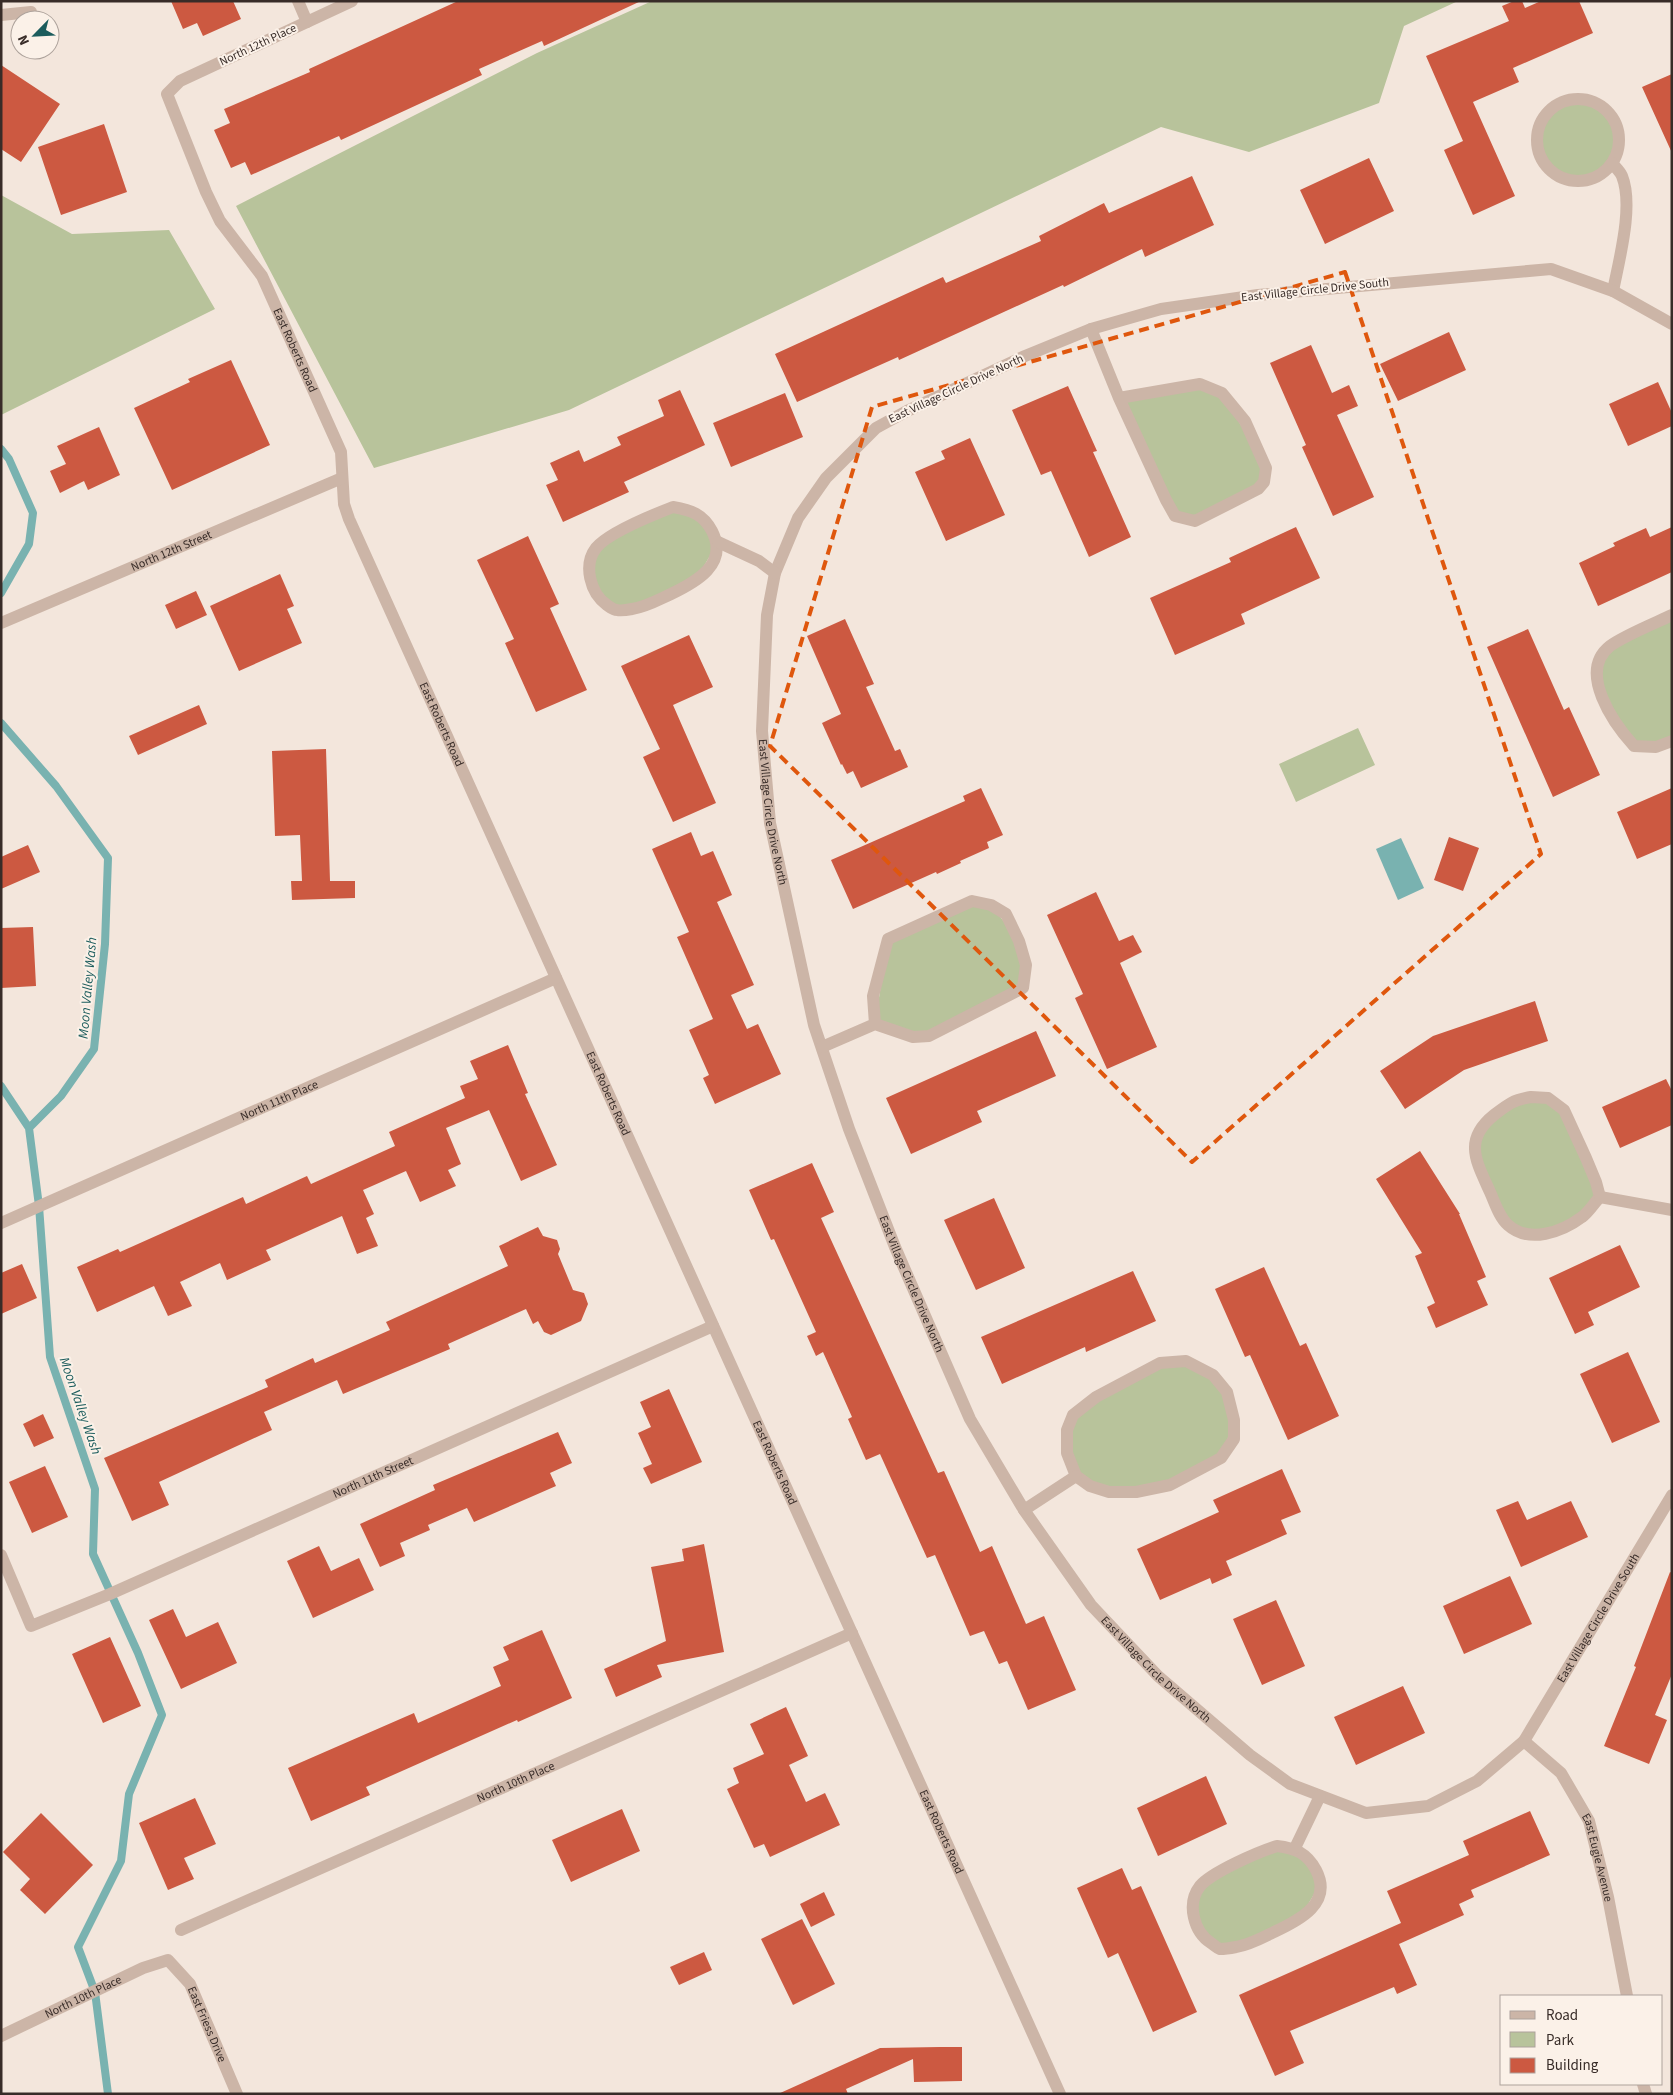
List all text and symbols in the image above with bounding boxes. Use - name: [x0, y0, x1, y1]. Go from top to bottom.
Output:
- north arrow: [10, 10, 60, 60]
- street label: North 12th Place: [217, 20, 299, 70]
- text: N: [13, 32, 35, 48]
- street label: East Village Circle Drive South: [1240, 274, 1390, 306]
- street label: East Roberts Road: [269, 305, 322, 395]
- street label: East Village Circle Drive North: [886, 350, 1026, 428]
- street label: North 12th Street: [128, 526, 214, 575]
- street label: East Roberts Road: [415, 679, 468, 769]
- street label: East Village Circle Drive North: [754, 738, 792, 887]
- water label: Moon Valley Wash: [74, 936, 102, 1040]
- street label: East Roberts Road: [582, 1049, 635, 1138]
- street label: North 11th Place: [237, 1076, 321, 1125]
- street label: East Village Circle Drive North: [875, 1213, 948, 1355]
- water label: Moon Valley Wash: [54, 1355, 106, 1457]
- street label: East Roberts Road: [749, 1418, 801, 1507]
- street label: North 11th Street: [330, 1452, 416, 1502]
- street label: East Village Circle Drive South: [1553, 1550, 1644, 1686]
- street label: East Village Circle Drive North: [1097, 1612, 1215, 1727]
- street label: North 10th Place: [474, 1757, 557, 1807]
- street label: East Roberts Road: [915, 1787, 968, 1877]
- street label: East Eugie Avenue: [1578, 1810, 1617, 1903]
- street label: North 10th Place: [42, 1971, 124, 2022]
- street label: East Friess Drive: [183, 1984, 231, 2065]
- legend: [1500, 1995, 1663, 2085]
- text: Road: [1546, 2005, 1578, 2026]
- text: Park: [1546, 2030, 1575, 2051]
- text: Building: [1546, 2055, 1599, 2076]

